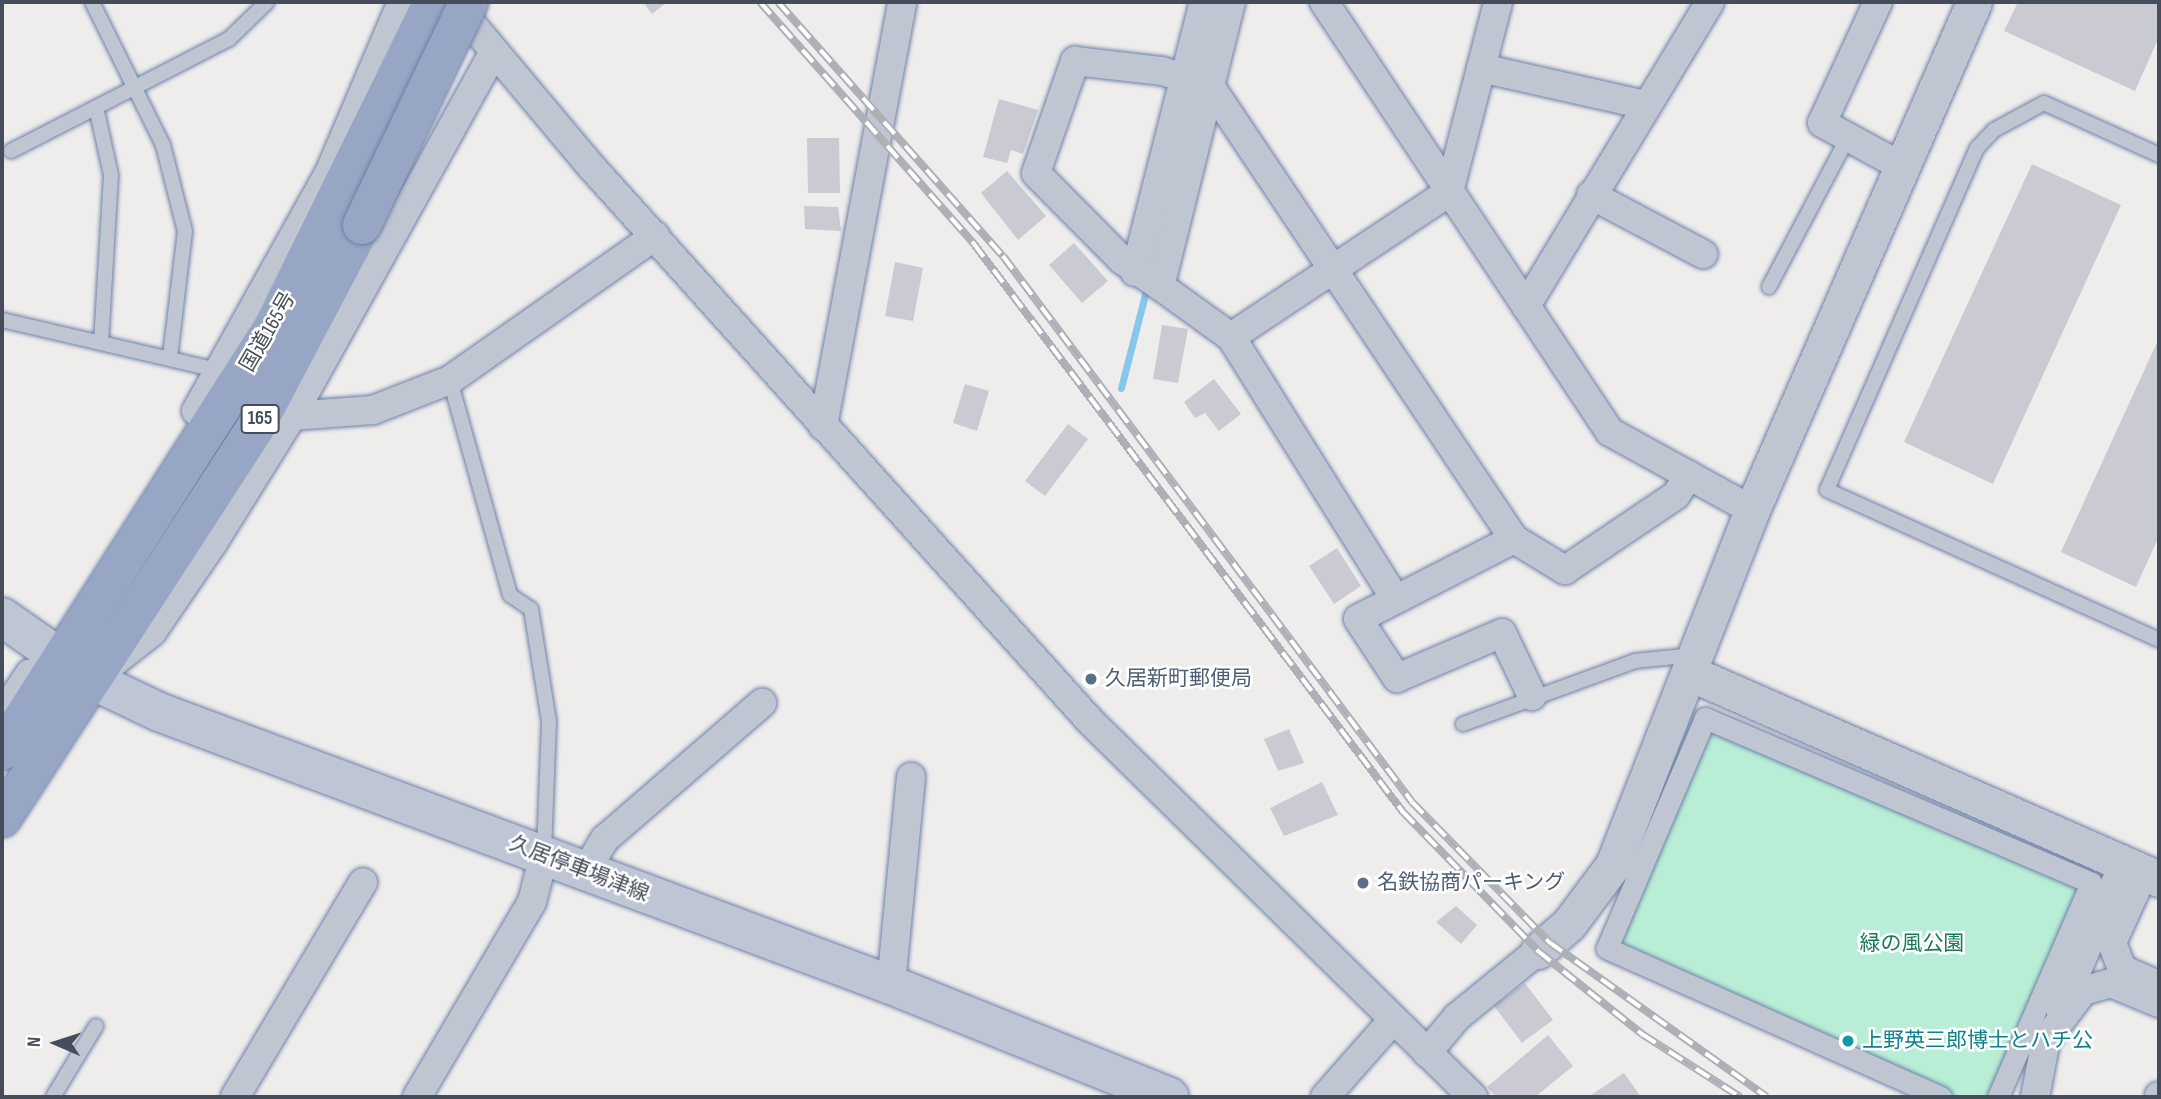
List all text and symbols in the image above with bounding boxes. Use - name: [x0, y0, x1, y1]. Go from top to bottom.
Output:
- street label: 国道165号: [235, 288, 301, 376]
- road number: 165: [239, 404, 281, 434]
- place label: 久居新町郵便局: [1105, 666, 1252, 692]
- marker: 久居新町郵便局: [1083, 671, 1099, 687]
- street label: 久居停車場津線: [506, 831, 652, 907]
- place label: 名鉄協商パーキング: [1377, 870, 1566, 896]
- marker: 名鉄協商パーキング: [1355, 875, 1371, 891]
- park label: 緑の風公園: [1860, 931, 1964, 957]
- north arrow: [21, 1008, 91, 1078]
- place label: 上野英三郎博士とハチ公: [1862, 1028, 2093, 1054]
- marker: 上野英三郎博士とハチ公: [1840, 1033, 1856, 1049]
- text: N: [23, 1036, 46, 1048]

